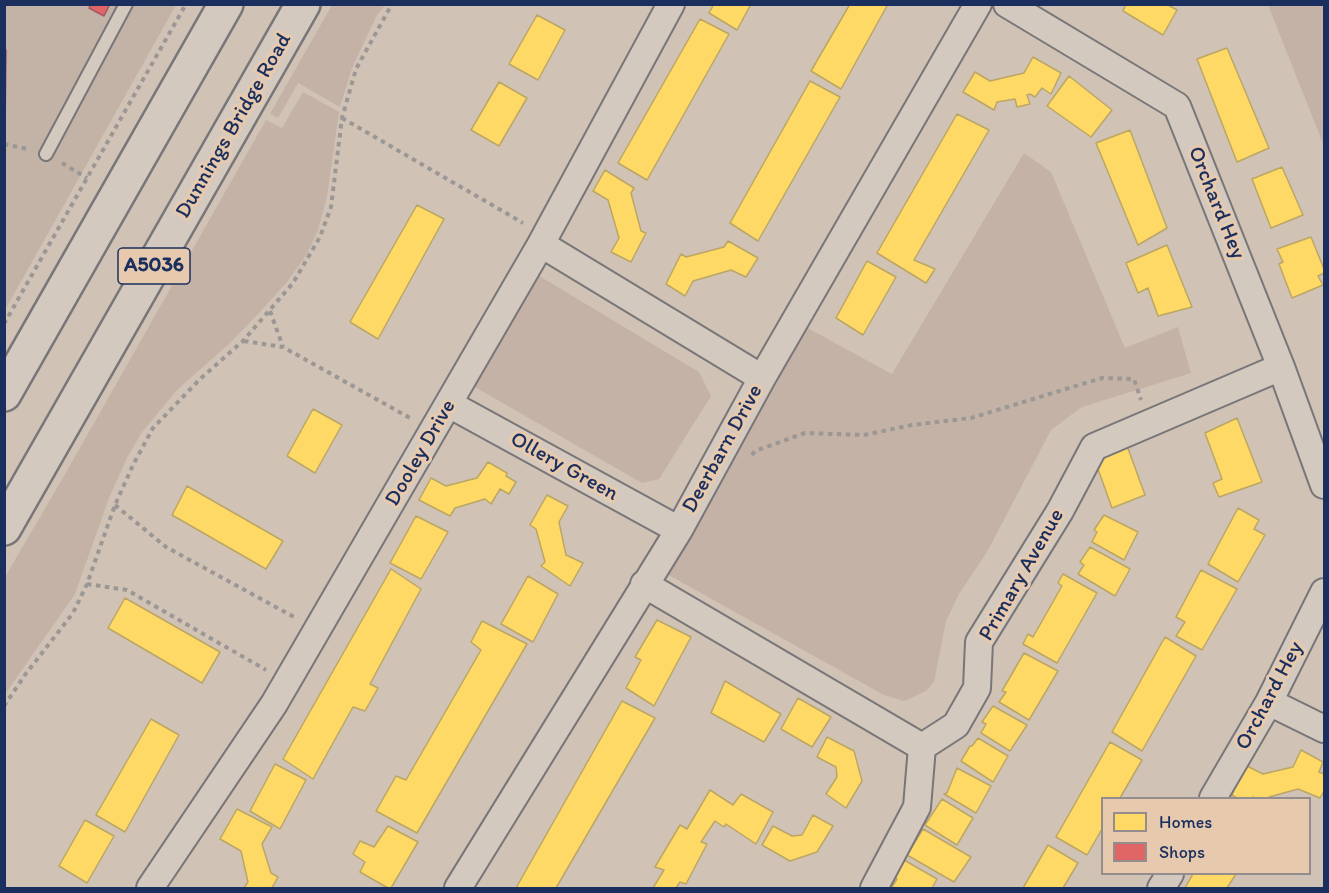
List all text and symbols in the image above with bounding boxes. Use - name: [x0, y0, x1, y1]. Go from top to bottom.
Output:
- street label: Dunnings Bridge Road: [170, 29, 298, 223]
- street label: Orchard Hey: [1181, 143, 1251, 263]
- road number: A5036: [118, 248, 190, 284]
- street label: Deerbarn Drive: [677, 380, 769, 518]
- street label: Dooley Drive: [380, 395, 462, 511]
- street label: Ollery Green: [505, 426, 623, 508]
- street label: Primary Avenue: [974, 504, 1070, 646]
- street label: Orchard Hey: [1230, 637, 1310, 755]
- legend: [1101, 797, 1311, 875]
- text: Homes: [1159, 811, 1212, 833]
- text: Shops: [1159, 841, 1205, 863]

